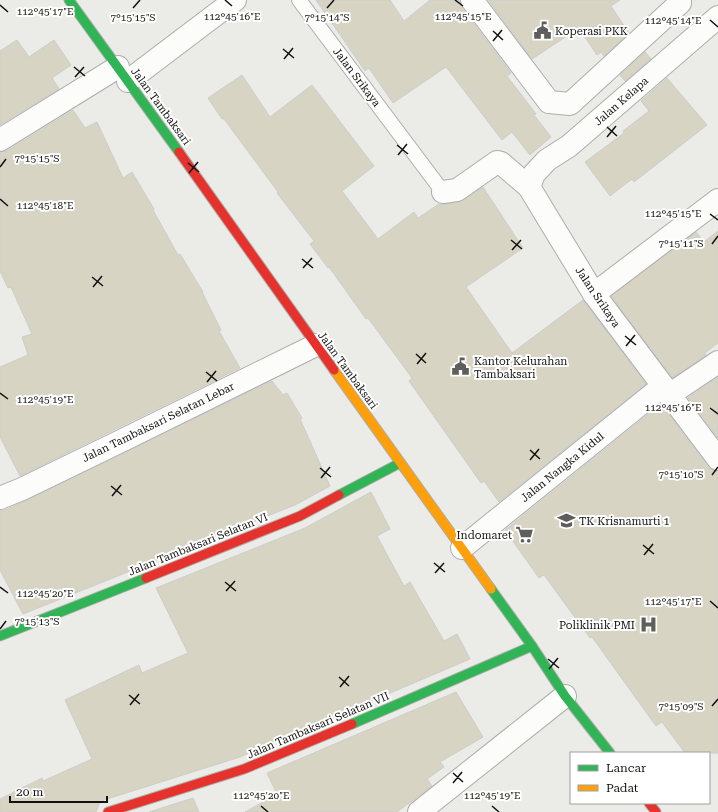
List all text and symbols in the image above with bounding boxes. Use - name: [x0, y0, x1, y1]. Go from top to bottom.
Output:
- text: 112°45'17"E: [17, 6, 73, 17]
- text: 112°45'16"E: [204, 11, 260, 22]
- text: 112°45'15"E: [435, 11, 491, 22]
- text: 7°15'15"S: [110, 12, 156, 23]
- text: 7°15'14"S: [304, 12, 350, 23]
- text: 112°45'14"E: [645, 15, 701, 26]
- public building icon: Koperasi PKK: [532, 21, 552, 41]
- place label: Koperasi PKK: [555, 25, 628, 38]
- street label: Jalan Srikaya: [330, 45, 383, 109]
- street label: Jalan Tambaksari: [128, 65, 193, 148]
- street label: Jalan Kelapa: [592, 74, 651, 128]
- text: 7°15'15"S: [14, 153, 60, 164]
- text: 112°45'18"E: [17, 200, 73, 211]
- text: 112°45'15"E: [645, 208, 701, 219]
- text: 7°15'11"S: [658, 238, 704, 249]
- street label: Jalan Srikaya: [572, 264, 623, 330]
- street label: Jalan Tambaksari: [315, 329, 380, 412]
- place label: Kantor Kelurahan Tambaksari: [474, 355, 567, 381]
- public building icon: Kantor Kelurahan Tambaksari: [451, 357, 471, 377]
- street label: Jalan Tambaksari Selatan Lebar: [80, 380, 237, 465]
- text: 112°45'19"E: [17, 394, 73, 405]
- text: 112°45'16"E: [645, 402, 701, 413]
- street label: Jalan Nangka Kidul: [518, 429, 607, 505]
- text: 7°15'10"S: [658, 469, 704, 480]
- street label: Jalan Tambaksari Selatan VI: [127, 510, 270, 578]
- school or university icon: TK Krisnamurti 1: [556, 511, 576, 531]
- place label: TK Krisnamurti 1: [579, 515, 670, 528]
- supermarket icon: Indomaret: [515, 525, 535, 545]
- place label: Indomaret: [456, 529, 512, 542]
- text: 112°45'20"E: [17, 588, 73, 599]
- text: 112°45'17"E: [645, 596, 701, 607]
- hospital icon: Poliklinik PMI: [638, 615, 658, 635]
- text: 7°15'13"S: [14, 616, 60, 627]
- place label: Poliklinik PMI: [559, 619, 635, 632]
- street label: Jalan Tambaksari Selatan VII: [245, 690, 391, 761]
- text: 7°15'09"S: [658, 701, 704, 712]
- legend: [570, 752, 710, 804]
- text: Lancar: [606, 761, 646, 775]
- scale bar: [10, 778, 107, 804]
- text: Padat: [606, 781, 639, 795]
- text: 20 m: [16, 785, 43, 799]
- text: 112°45'20"E: [233, 790, 289, 801]
- text: 112°45'19"E: [464, 790, 520, 801]

